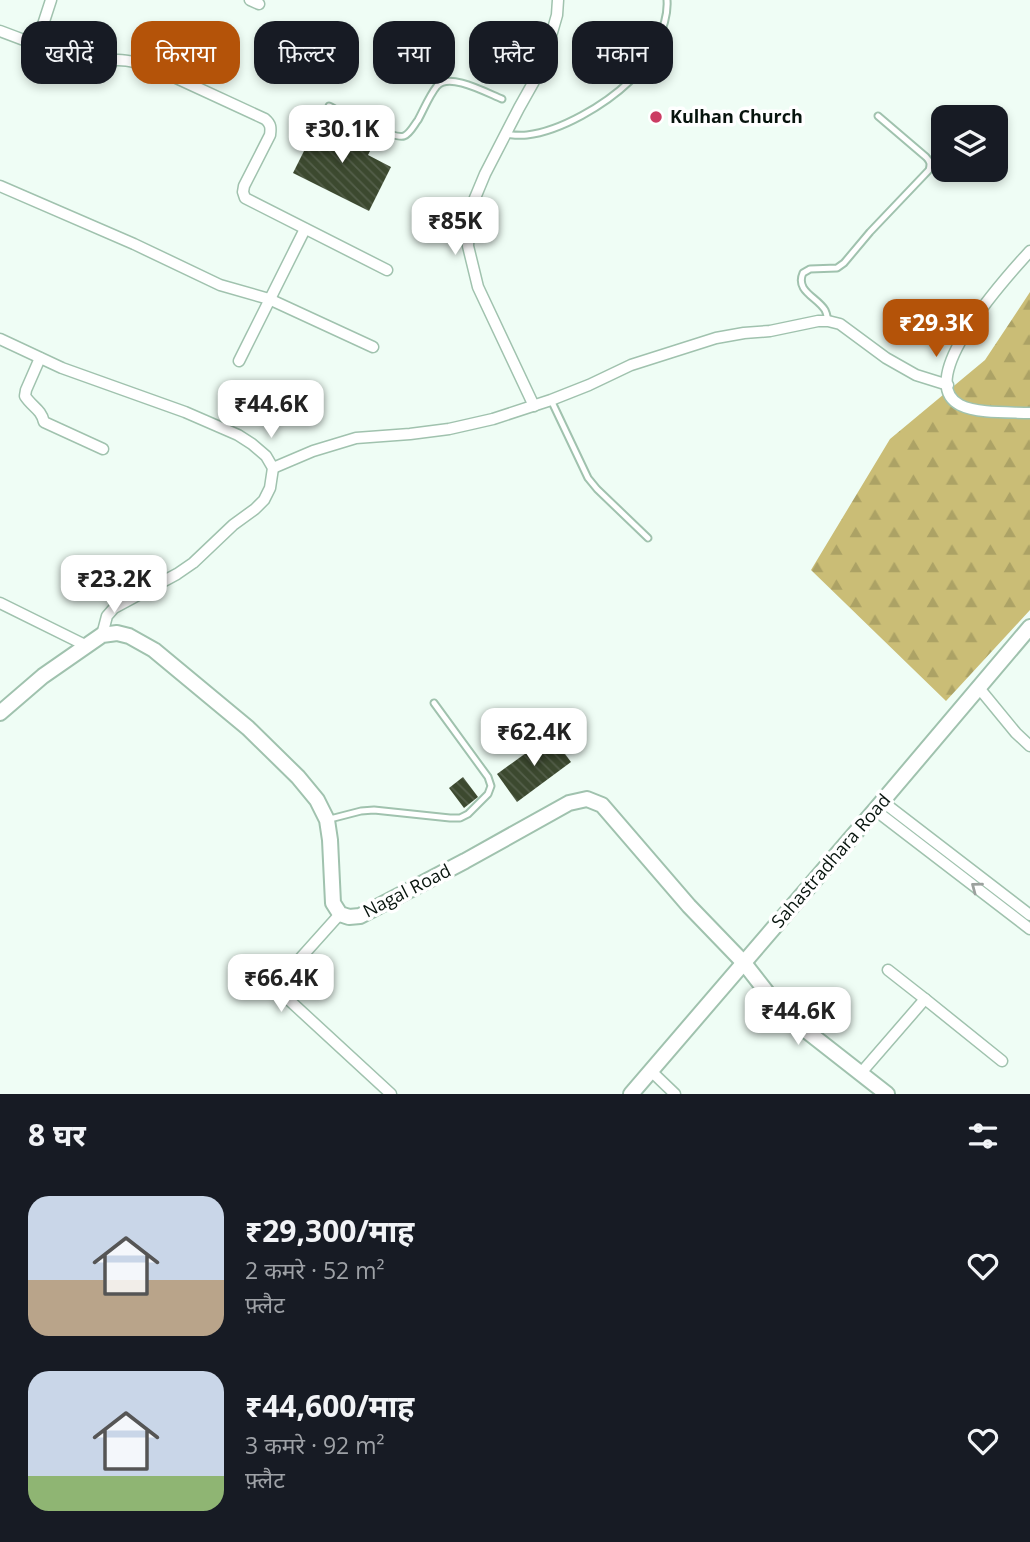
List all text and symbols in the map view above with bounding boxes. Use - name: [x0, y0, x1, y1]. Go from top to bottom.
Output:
- chip: खरीदें: [21, 21, 117, 84]
- chip: किराया: [131, 21, 240, 84]
- chip: फ़िल्टर: [254, 21, 359, 84]
- chip: नया: [373, 21, 455, 84]
- chip: फ़्लैट: [469, 21, 558, 84]
- chip: मकान: [572, 21, 673, 84]
- place label: Kulhan Church: [670, 104, 803, 128]
- map controls: [931, 105, 1008, 182]
- button: layers: [931, 105, 1008, 182]
- pin: ₹30.1K: [285, 106, 399, 165]
- marker: Kulhan Church: [648, 109, 664, 125]
- text: ₹30.1K: [305, 112, 379, 144]
- pin: ₹85K: [414, 198, 496, 257]
- text: ₹85K: [428, 204, 482, 236]
- pin: ₹29.3K: [879, 300, 993, 359]
- text: ₹29.3K: [899, 306, 973, 338]
- pin: ₹44.6K: [214, 380, 328, 440]
- text: ₹44.6K: [234, 387, 308, 419]
- pin: ₹23.2K: [57, 556, 171, 615]
- text: ₹23.2K: [77, 562, 151, 594]
- pin: ₹62.4K: [477, 708, 591, 768]
- text: ₹62.4K: [497, 715, 571, 747]
- street label: Sahastradhara Road: [765, 788, 895, 932]
- street label: Nagal Road: [359, 858, 455, 922]
- one-way arrow: [971, 883, 984, 896]
- pin: ₹66.4K: [224, 954, 338, 1014]
- text: ₹66.4K: [244, 961, 318, 993]
- pin: ₹44.6K: [741, 988, 855, 1047]
- text: ₹44.6K: [761, 994, 835, 1026]
- text: 8 घर: [28, 1114, 86, 1155]
- icon: filters: [964, 1117, 1002, 1155]
- text: ₹29,300/माह: [245, 1210, 414, 1251]
- icon: home: [84, 1224, 168, 1308]
- icon: heart: [964, 1247, 1002, 1285]
- text: 2 कमरे · 52 m²: [245, 1254, 385, 1286]
- text: फ़्लैट: [245, 1288, 285, 1320]
- text: ₹44,600/माह: [245, 1385, 414, 1426]
- icon: home: [84, 1399, 168, 1483]
- icon: heart: [964, 1422, 1002, 1460]
- text: 3 कमरे · 92 m²: [245, 1429, 385, 1461]
- text: फ़्लैट: [245, 1463, 285, 1495]

